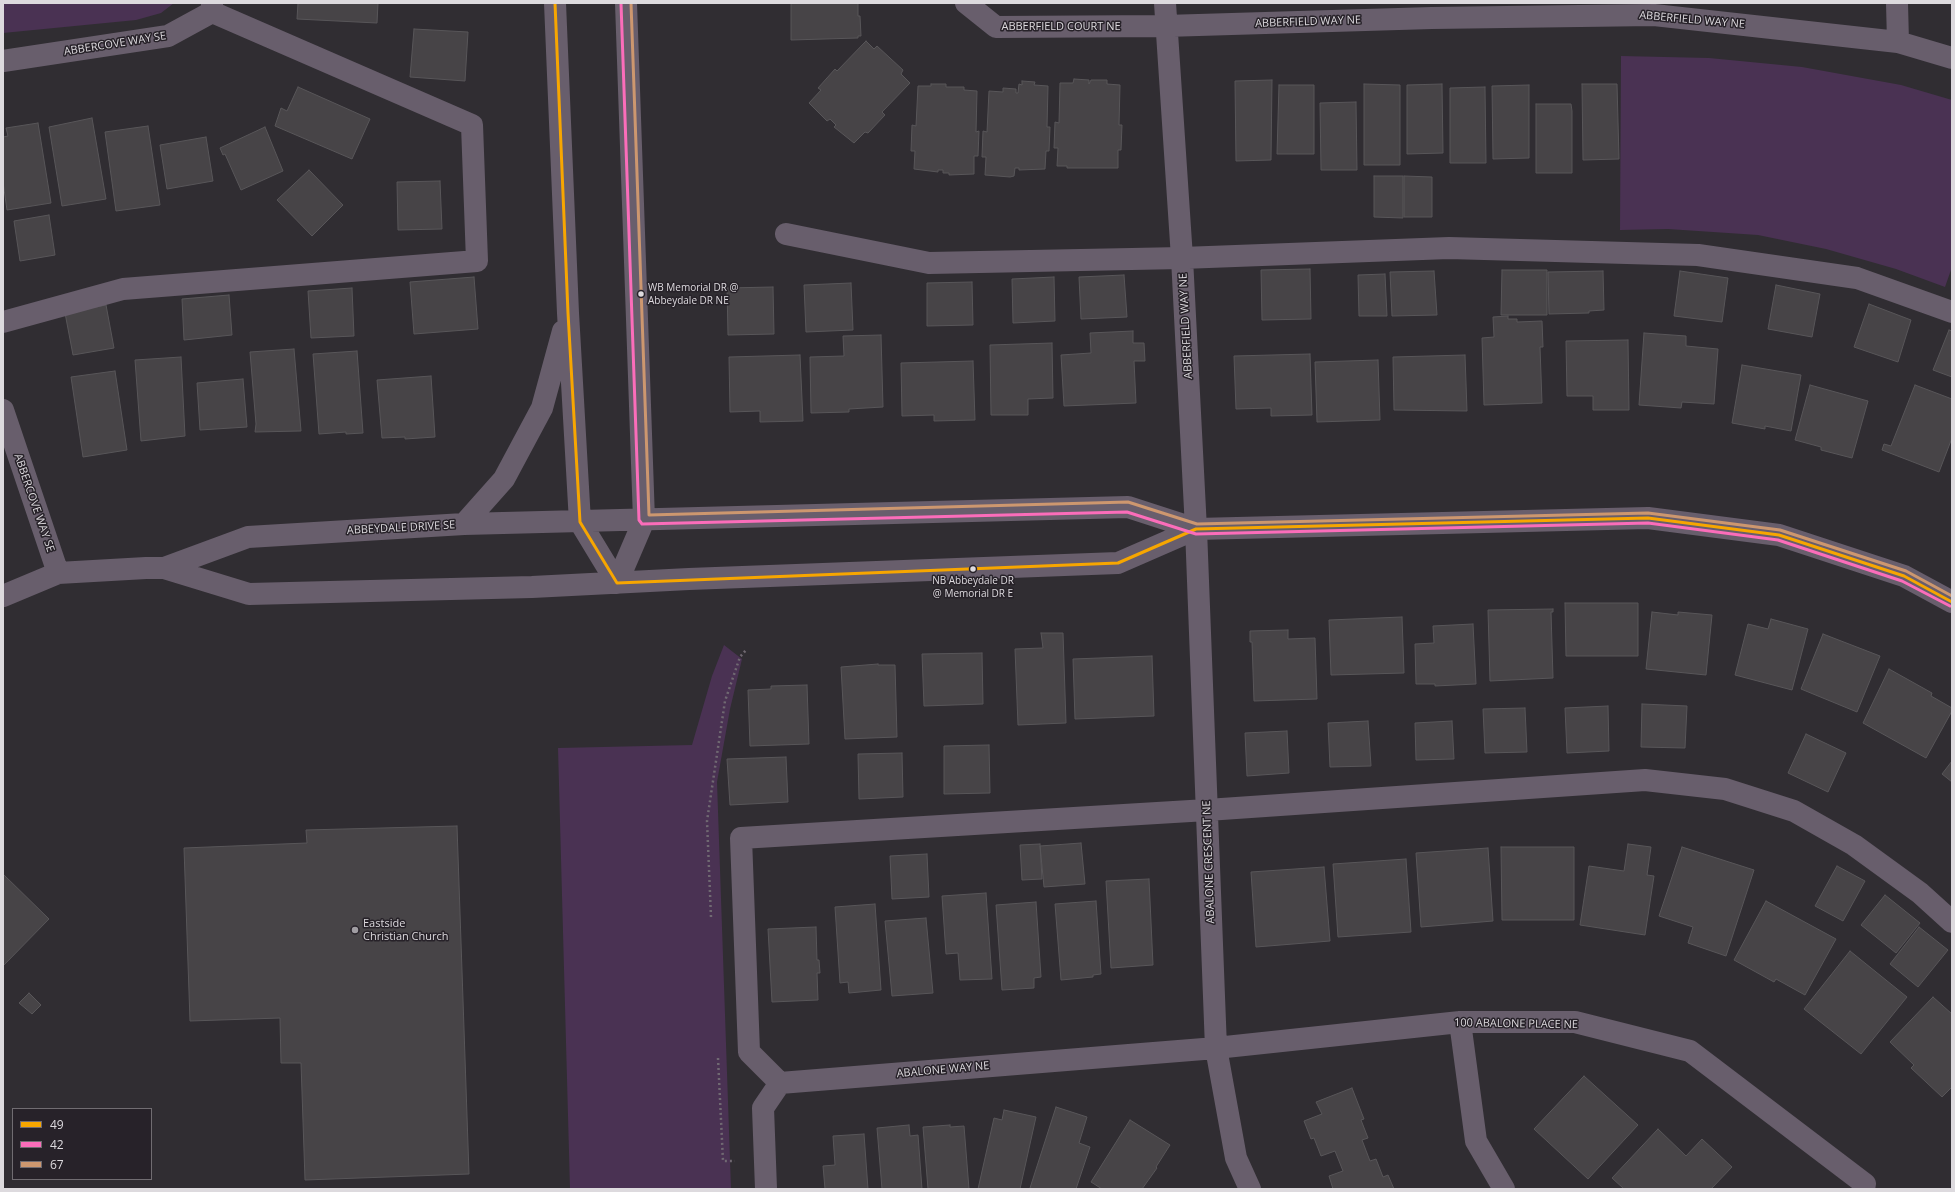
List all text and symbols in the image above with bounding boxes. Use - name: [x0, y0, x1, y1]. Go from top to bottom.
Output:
- street label: ABBERFIELD WAY NE: [1639, 9, 1745, 31]
- street label: ABBERFIELD WAY NE: [1255, 14, 1361, 30]
- street label: ABBERFIELD COURT NE: [1001, 20, 1121, 34]
- street label: ABBERCOVE WAY SE: [63, 29, 167, 59]
- street label: ABBERFIELD WAY NE: [1177, 273, 1195, 379]
- place label: WB Memorial DR @ Abbeydale DR NE: [648, 282, 738, 306]
- marker: WB Memorial DR @ Abbeydale DR NE: [636, 289, 646, 299]
- street label: ABBERCOVE WAY SE: [11, 452, 57, 554]
- street label: ABBEYDALE DRIVE SE: [346, 519, 456, 537]
- marker: NB Abbeydale DR @ Memorial DR E: [968, 564, 978, 574]
- place label: NB Abbeydale DR @ Memorial DR E: [932, 575, 1014, 598]
- street label: ABALONE CRESCENT NE: [1200, 800, 1218, 924]
- place label: Eastside Christian Church: [363, 917, 449, 943]
- marker: Eastside Christian Church: [350, 925, 360, 935]
- street label: 100 ABALONE PLACE NE: [1454, 1016, 1578, 1032]
- street label: ABALONE WAY NE: [896, 1059, 990, 1081]
- legend: [12, 1108, 152, 1180]
- text: 49: [50, 1116, 64, 1133]
- text: 42: [50, 1136, 64, 1153]
- text: 67: [50, 1156, 64, 1173]

